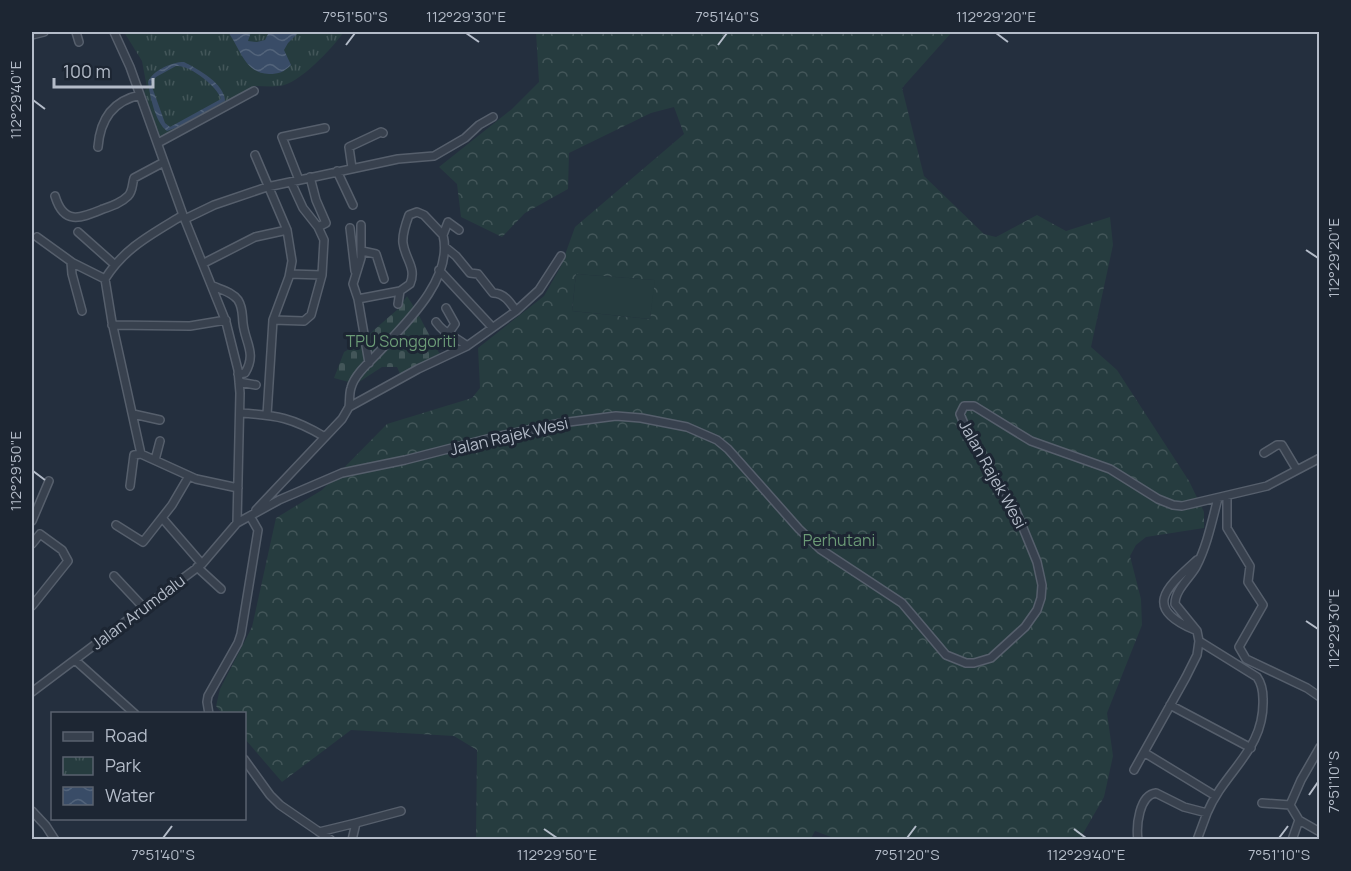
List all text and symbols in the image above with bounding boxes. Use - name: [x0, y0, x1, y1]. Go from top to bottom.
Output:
- text: 7°51'50"S: [323, 6, 387, 27]
- text: 112°29'30"E: [426, 6, 506, 27]
- text: 7°51'40"S: [695, 6, 759, 27]
- text: 112°29'20"E: [956, 6, 1036, 27]
- scale bar: [54, 51, 153, 89]
- text: 100 m: [63, 59, 111, 83]
- text: 112°29'40"E: [5, 61, 26, 139]
- text: 112°29'20"E: [1323, 218, 1344, 298]
- park label: TPU Songgoriti: [346, 330, 456, 352]
- street label: Jalan Rajek Wesi: [448, 412, 570, 460]
- street label: Jalan Rajek Wesi: [954, 416, 1032, 532]
- text: 112°29'50"E: [5, 431, 26, 511]
- park label: Perhutani: [803, 529, 875, 551]
- street label: Jalan Arumdalu: [87, 569, 189, 655]
- text: 112°29'30"E: [1323, 589, 1344, 669]
- legend: [51, 712, 246, 820]
- text: Road: [105, 723, 148, 747]
- text: 7°51'10"S: [1323, 751, 1344, 813]
- text: Park: [105, 753, 142, 777]
- text: Water: [105, 783, 155, 807]
- text: 7°51'40"S: [131, 844, 195, 865]
- text: 112°29'50"E: [517, 844, 597, 865]
- text: 7°51'20"S: [875, 844, 939, 865]
- text: 112°29'40"E: [1047, 844, 1125, 865]
- text: 7°51'10"S: [1248, 844, 1310, 865]

